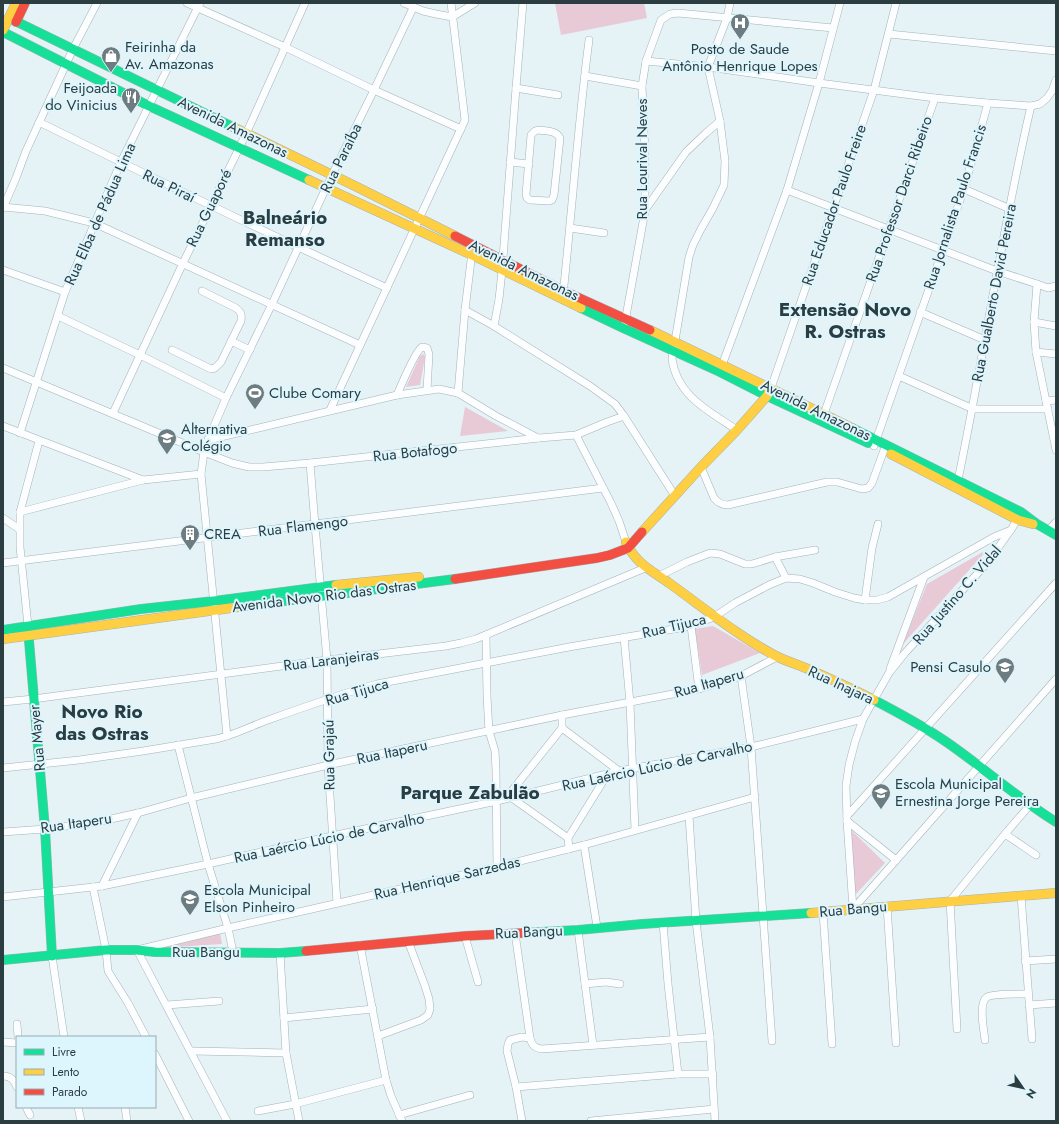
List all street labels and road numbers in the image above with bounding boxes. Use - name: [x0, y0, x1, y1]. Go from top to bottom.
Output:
- street label: Avenida Amazonas: [174, 91, 292, 163]
- street label: Rua Lourival Neves: [631, 99, 653, 219]
- street label: Rua Professor Darci Ribeiro: [860, 113, 938, 285]
- street label: Rua Paraíba: [315, 119, 367, 197]
- street label: Rua Educador Paulo Freire: [796, 121, 872, 288]
- street label: Rua Jornalista Paulo Francis: [918, 122, 992, 292]
- street label: Rua Elba de Pádua Lima: [59, 139, 141, 289]
- street label: Rua Piraí: [139, 164, 200, 209]
- street label: Rua Guaporé: [181, 165, 237, 251]
- street label: Rua Gualberto David Pereira: [966, 202, 1022, 384]
- street label: Avenida Amazonas: [465, 234, 583, 306]
- street label: Avenida Amazonas: [757, 374, 875, 446]
- street label: Rua Botafogo: [372, 437, 458, 467]
- street label: Rua Flamengo: [257, 510, 349, 542]
- street label: Rua Justino C. Vidal: [907, 540, 1007, 650]
- street label: Avenida Novo Rio das Ostras: [231, 574, 417, 618]
- street label: Rua Tijuca: [640, 608, 708, 644]
- street label: Rua Laranjeiras: [282, 643, 380, 677]
- street label: Rua Inajara: [805, 660, 877, 710]
- street label: Rua Itaperu: [671, 663, 747, 703]
- street label: Rua Tijuca: [323, 672, 391, 712]
- street label: Rua Mayer: [23, 703, 51, 772]
- street label: Rua Grajaú: [317, 719, 341, 791]
- street label: Rua Itaperu: [355, 734, 429, 770]
- street label: Rua Laércio Lúcio de Carvalho: [560, 735, 754, 797]
- street label: Rua Itaperu: [39, 807, 113, 839]
- street label: Rua Laércio Lúcio de Carvalho: [232, 807, 426, 869]
- street label: Rua Henrique Sarzedas: [372, 850, 522, 906]
- street label: Rua Bangu: [818, 895, 888, 923]
- street label: Rua Bangu: [495, 919, 563, 945]
- street label: Rua Bangu: [172, 941, 240, 963]

